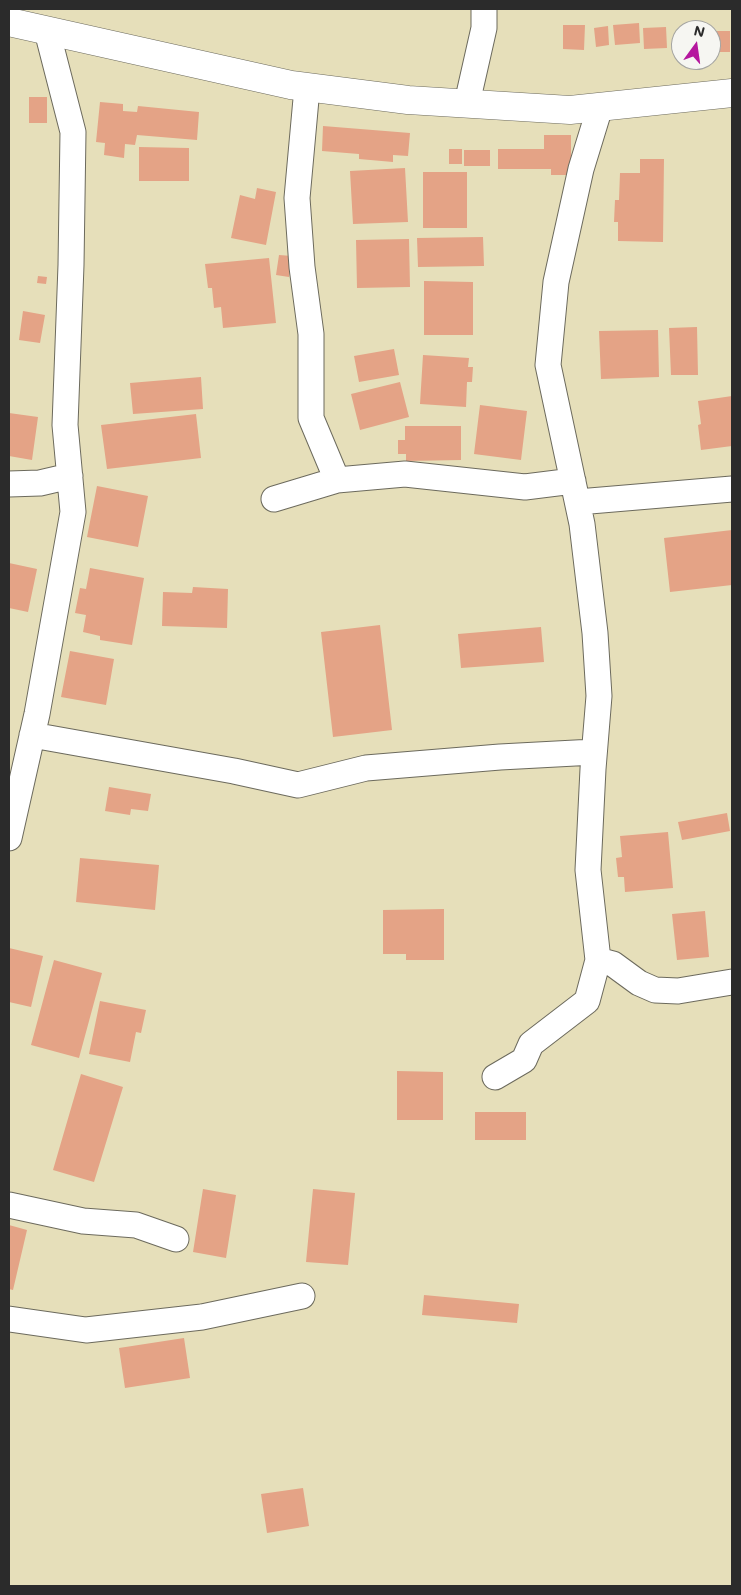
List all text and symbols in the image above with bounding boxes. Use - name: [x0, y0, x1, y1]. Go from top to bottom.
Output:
- north arrow: [671, 20, 721, 70]
- text: N: [692, 20, 707, 41]

